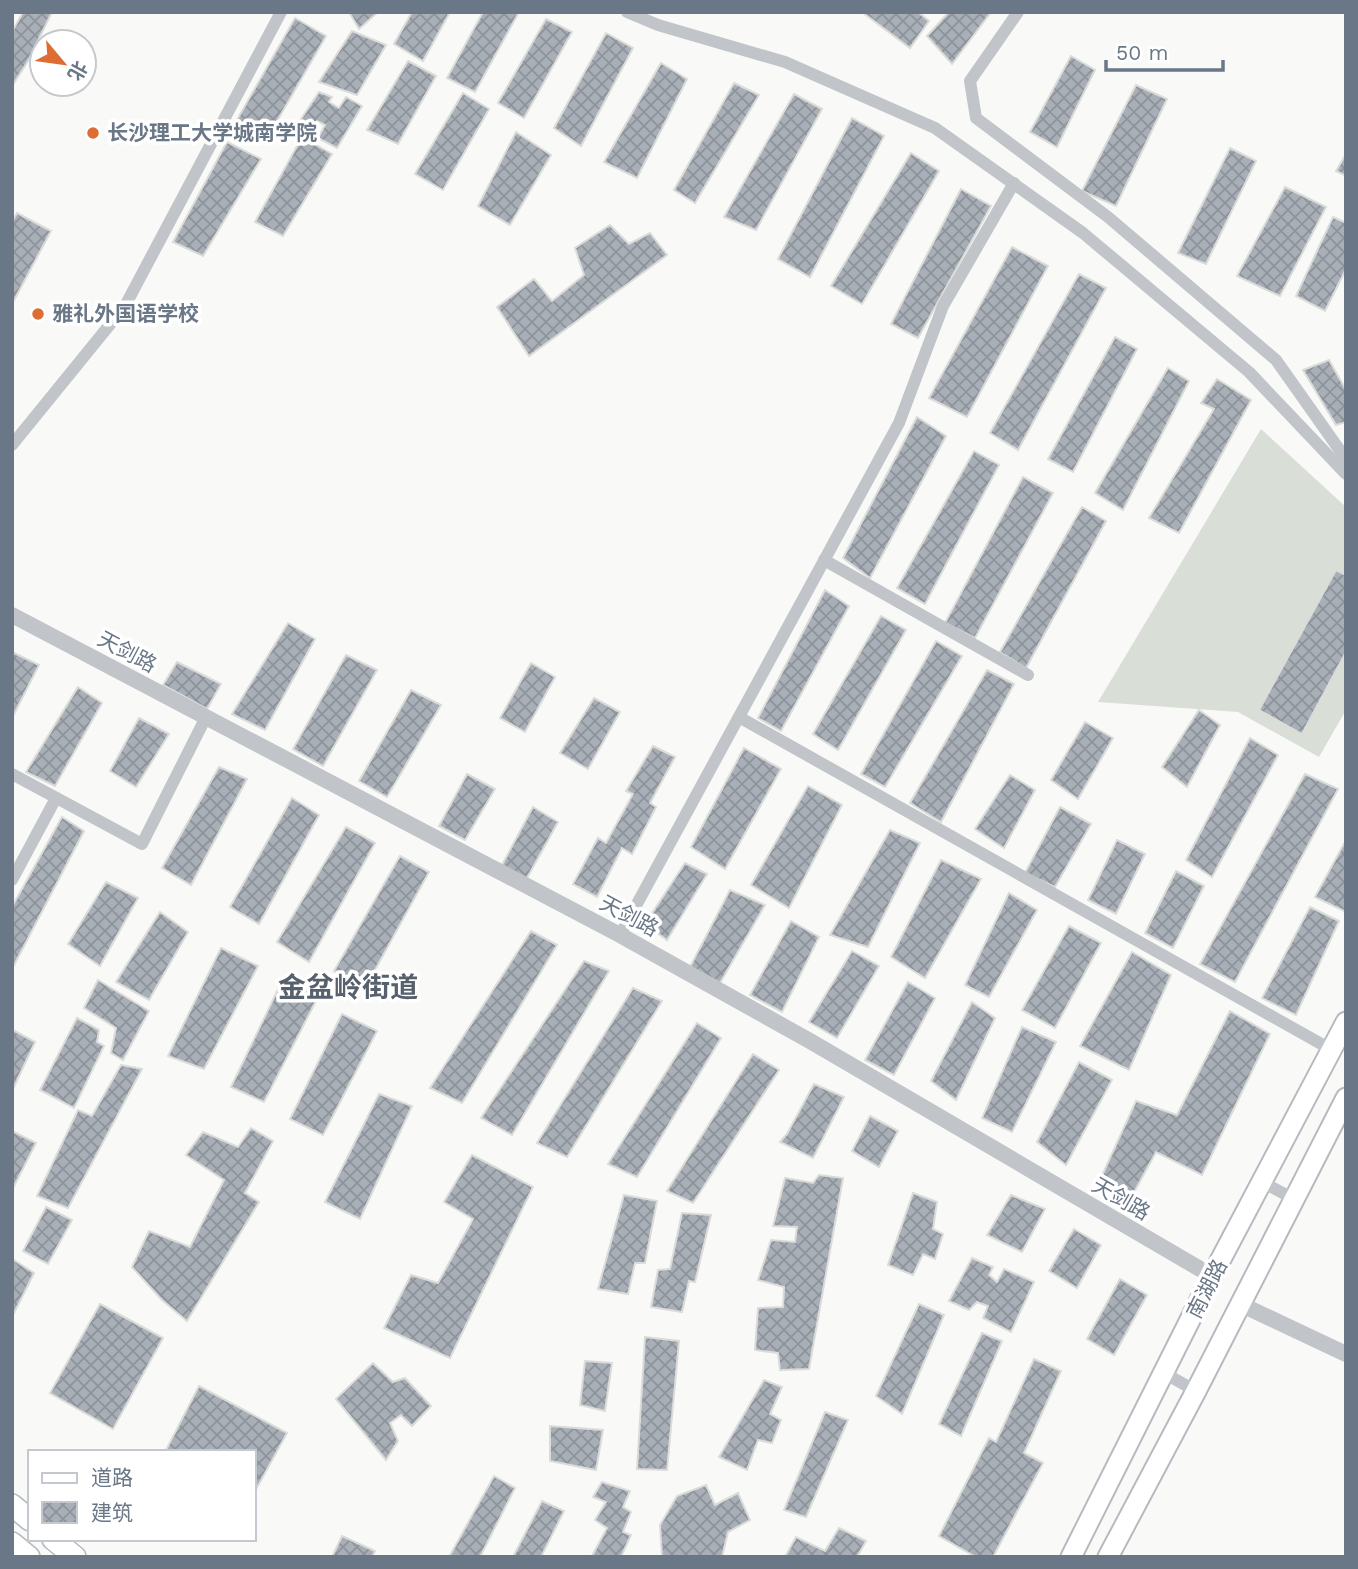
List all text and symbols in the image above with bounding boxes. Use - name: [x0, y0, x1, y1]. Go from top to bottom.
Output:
- north arrow: [28, 28, 98, 98]
- scale bar: [1106, 28, 1223, 72]
- text: 50 m: [1116, 40, 1168, 65]
- text: 北: [63, 57, 92, 85]
- place label: 长沙理工大学城南学院: [107, 120, 317, 145]
- marker: 长沙理工大学城南学院: [85, 125, 101, 141]
- place label: 雅礼外国语学校: [52, 301, 199, 326]
- marker: 雅礼外国语学校: [30, 306, 46, 322]
- street label: 天剑路: [94, 626, 161, 677]
- street label: 天剑路: [596, 890, 663, 941]
- district label: 金盆岭街道: [278, 971, 418, 1004]
- street label: 天剑路: [1088, 1172, 1155, 1225]
- street label: 南湖路: [1181, 1255, 1232, 1323]
- legend: [28, 1450, 256, 1541]
- text: 道路: [91, 1465, 133, 1490]
- text: 建筑: [91, 1500, 133, 1525]

